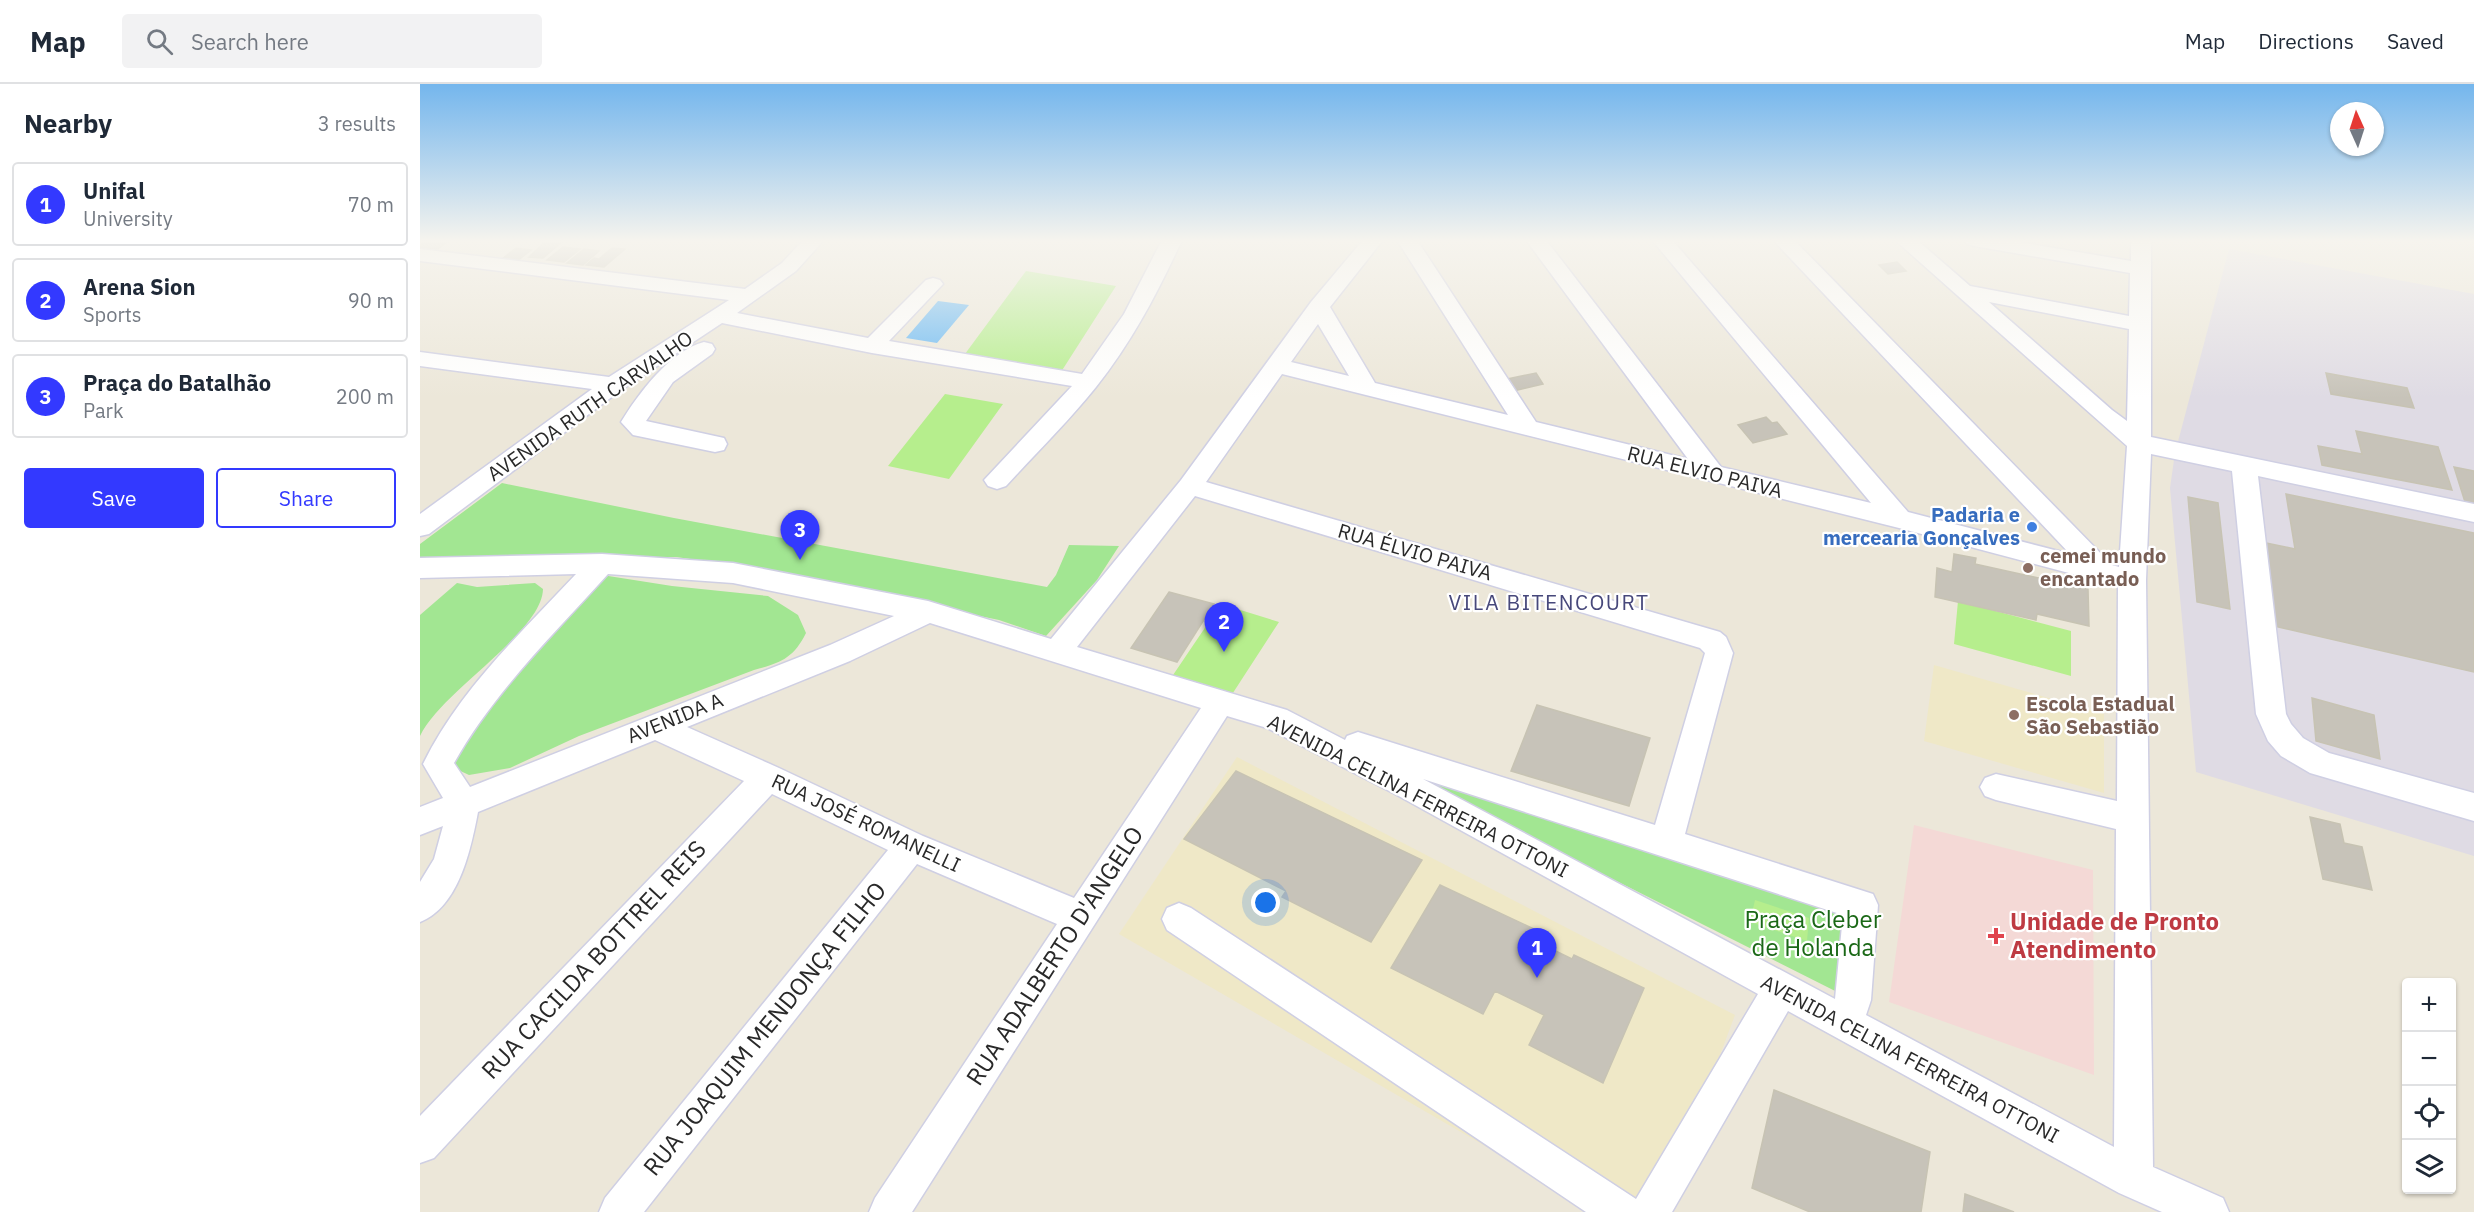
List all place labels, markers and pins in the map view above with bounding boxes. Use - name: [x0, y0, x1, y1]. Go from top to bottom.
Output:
- place label: Padaria e mercearia Gonçalves: [1823, 501, 2020, 551]
- pin: 3: [780, 510, 820, 560]
- marker: Padaria e mercearia Gonçalves: [2025, 520, 2039, 534]
- place label: cemei mundo encantado: [2040, 542, 2166, 592]
- marker: cemei mundo encantado: [2021, 561, 2035, 575]
- pin: 2: [1204, 602, 1244, 652]
- place label: Escola Estadual São Sebastião: [2026, 690, 2175, 740]
- marker: Escola Estadual São Sebastião: [2007, 708, 2021, 722]
- place label: Unidade de Pronto Atendimento: [2010, 905, 2219, 965]
- marker: Unidade de Pronto Atendimento: [1987, 927, 2005, 945]
- pin: 1: [1518, 928, 1556, 978]

